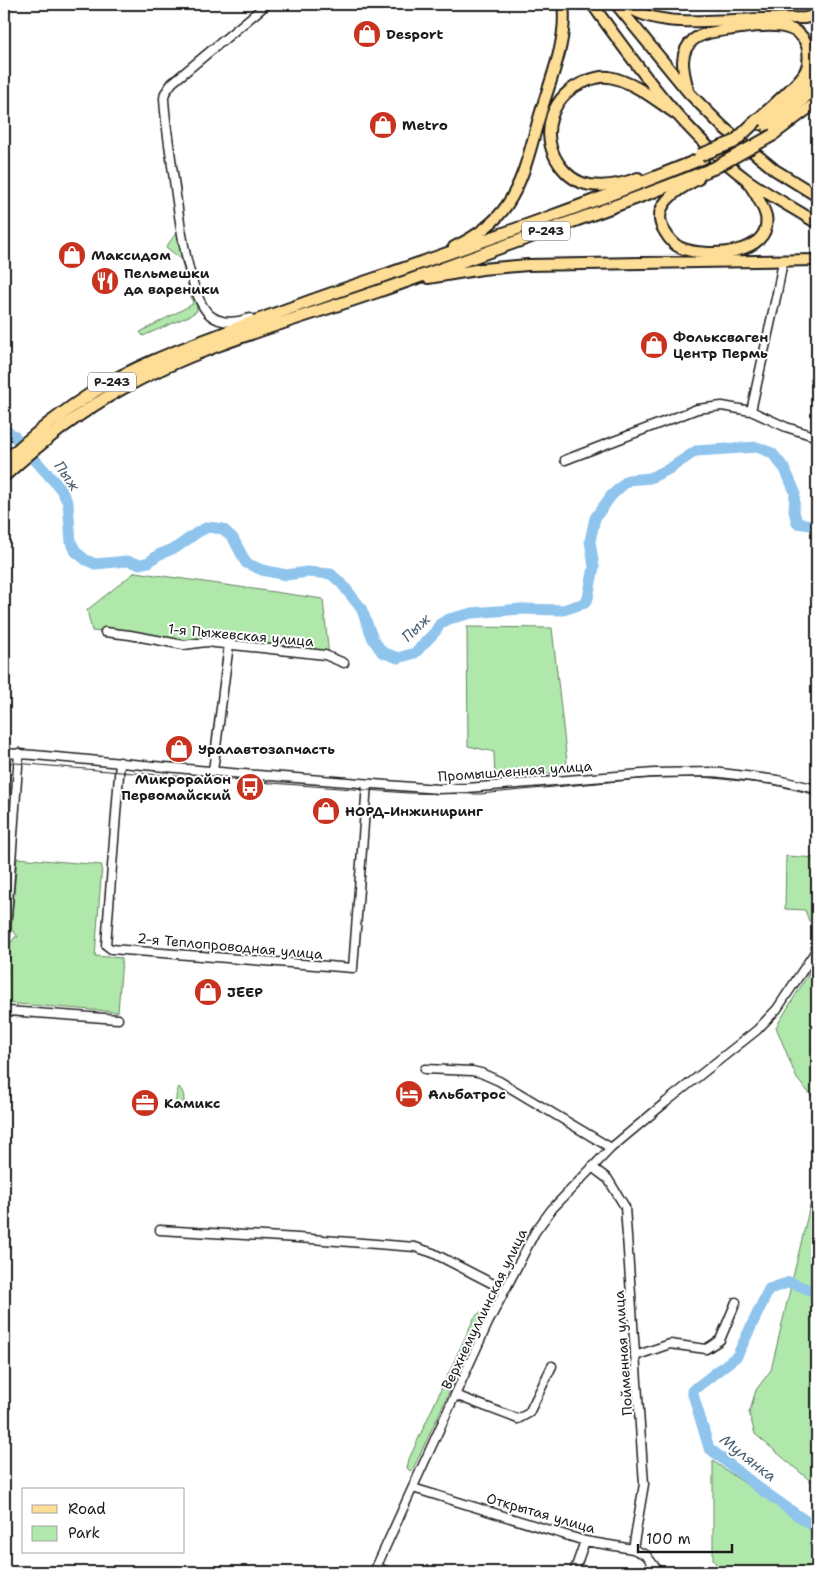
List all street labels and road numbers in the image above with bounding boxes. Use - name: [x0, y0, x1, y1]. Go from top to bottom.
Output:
- road number: Р-243: [522, 222, 570, 240]
- road number: Р-243: [88, 372, 136, 392]
- street label: 1-я Пыжевская улица: [167, 620, 315, 650]
- street label: Промышленная улица: [437, 757, 593, 785]
- street label: 2-я Теплопроводная улица: [136, 929, 324, 963]
- street label: Верхнемуллинская улица: [437, 1225, 531, 1392]
- street label: Пойменная улица: [610, 1290, 636, 1416]
- street label: Открытая улица: [484, 1489, 598, 1537]

